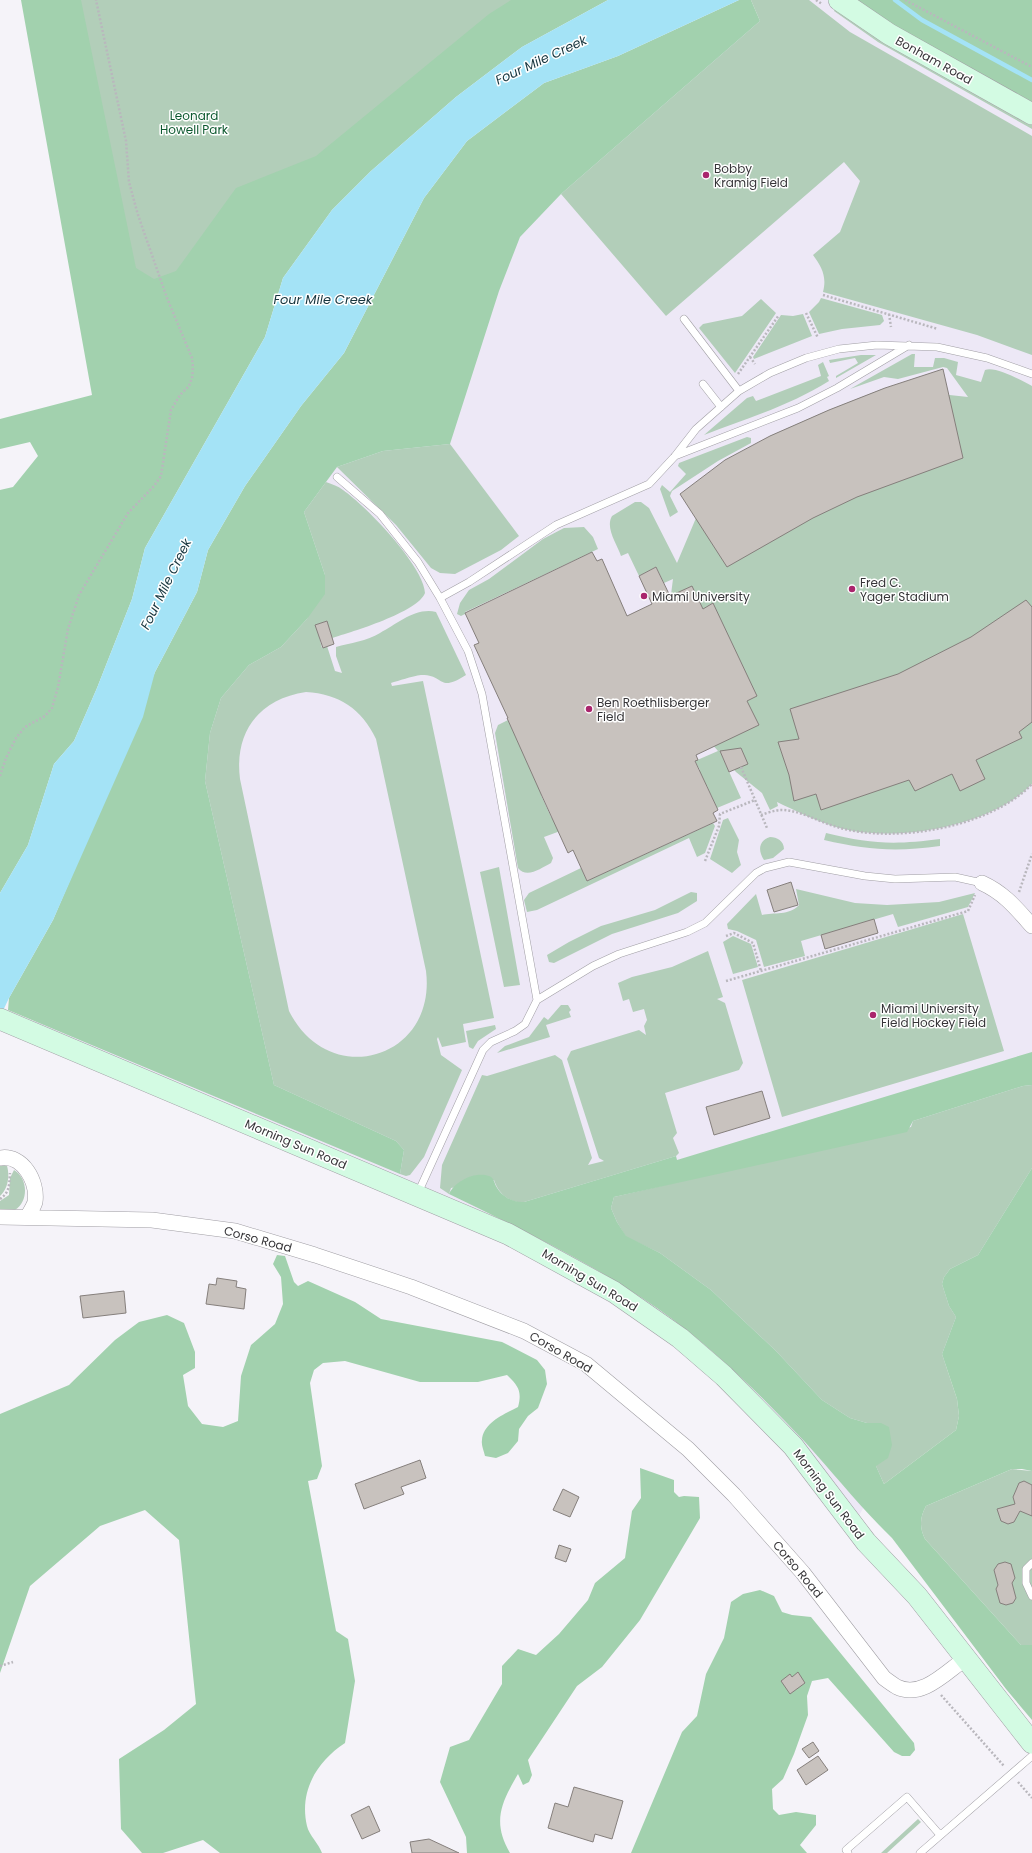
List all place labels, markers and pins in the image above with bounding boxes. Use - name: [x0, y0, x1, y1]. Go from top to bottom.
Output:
- place label: Bobby Kramig Field: [714, 160, 788, 191]
- marker: Bobby Kramig Field: [701, 170, 711, 180]
- place label: Fred C. Yager Stadium: [860, 574, 949, 605]
- marker: Fred C. Yager Stadium: [847, 584, 857, 594]
- place label: Miami University: [652, 588, 750, 605]
- marker: Miami University: [639, 591, 649, 601]
- place label: Ben Roethlisberger Field: [597, 694, 710, 725]
- marker: Ben Roethlisberger Field: [584, 704, 594, 714]
- place label: Miami University Field Hockey Field: [881, 1000, 986, 1031]
- marker: Miami University Field Hockey Field: [868, 1010, 878, 1020]

